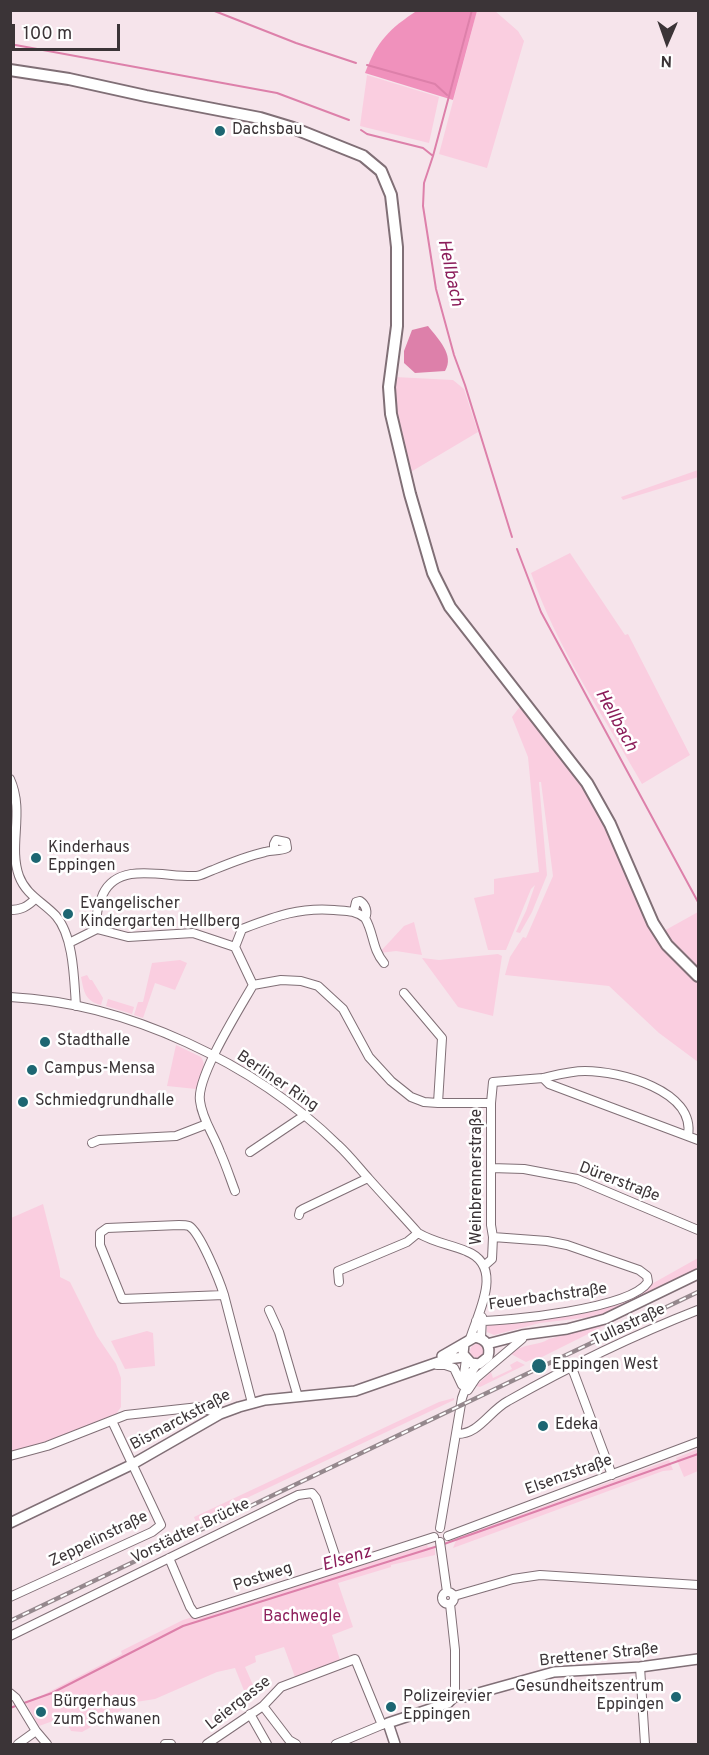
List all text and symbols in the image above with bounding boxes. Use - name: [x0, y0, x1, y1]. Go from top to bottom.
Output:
- scale bar: [15, 12, 123, 50]
- north arrow: [637, 12, 697, 72]
- text: 100 m: [23, 23, 72, 46]
- text: N: [660, 50, 672, 70]
- place label: Dachsbau: [232, 121, 302, 141]
- marker: Dachsbau: [213, 124, 227, 138]
- water label: Hellbach: [431, 237, 467, 309]
- water label: Hellbach: [589, 686, 641, 756]
- place label: Kinderhaus Eppingen: [48, 839, 130, 877]
- marker: Kinderhaus Eppingen: [29, 851, 43, 865]
- place label: Evangelischer Kindergarten Hellberg: [80, 895, 240, 933]
- marker: Evangelischer Kindergarten Hellberg: [61, 907, 75, 921]
- place label: Stadthalle: [57, 1032, 130, 1052]
- marker: Stadthalle: [38, 1035, 52, 1049]
- street label: Berliner Ring: [232, 1048, 322, 1116]
- place label: Campus-Mensa: [44, 1060, 155, 1080]
- marker: Campus-Mensa: [25, 1063, 39, 1077]
- place label: Schmiedgrundhalle: [35, 1092, 174, 1112]
- marker: Schmiedgrundhalle: [16, 1095, 30, 1109]
- street label: Weinbrennerstraße: [468, 1109, 488, 1245]
- street label: Dürerstraße: [576, 1159, 662, 1207]
- street label: Feuerbachstraße: [487, 1280, 609, 1316]
- street label: Tullastraße: [589, 1301, 669, 1351]
- place label: Eppingen West: [552, 1356, 658, 1376]
- marker: Eppingen West: [530, 1357, 548, 1375]
- street label: Bismarckstraße: [128, 1387, 234, 1455]
- place label: Edeka: [555, 1416, 598, 1436]
- marker: Edeka: [536, 1419, 550, 1433]
- street label: Elsenzstraße: [523, 1451, 615, 1501]
- street label: Vorstädter Brücke: [129, 1495, 253, 1569]
- street label: Zeppelinstraße: [46, 1508, 152, 1572]
- water label: Elsenz: [320, 1542, 374, 1578]
- street label: Postweg: [231, 1559, 295, 1597]
- park label: Bachwegle: [263, 1608, 341, 1628]
- street label: Brettener Straße: [538, 1640, 660, 1672]
- street label: Leiergasse: [203, 1673, 275, 1735]
- place label: Gesundheitszentrum Eppingen: [515, 1678, 664, 1716]
- place label: Polizeirevier Eppingen: [403, 1688, 492, 1726]
- marker: Gesundheitszentrum Eppingen: [669, 1690, 683, 1704]
- place label: Bürgerhaus zum Schwanen: [53, 1693, 161, 1731]
- marker: Polizeirevier Eppingen: [384, 1700, 398, 1714]
- marker: Bürgerhaus zum Schwanen: [34, 1705, 48, 1719]

